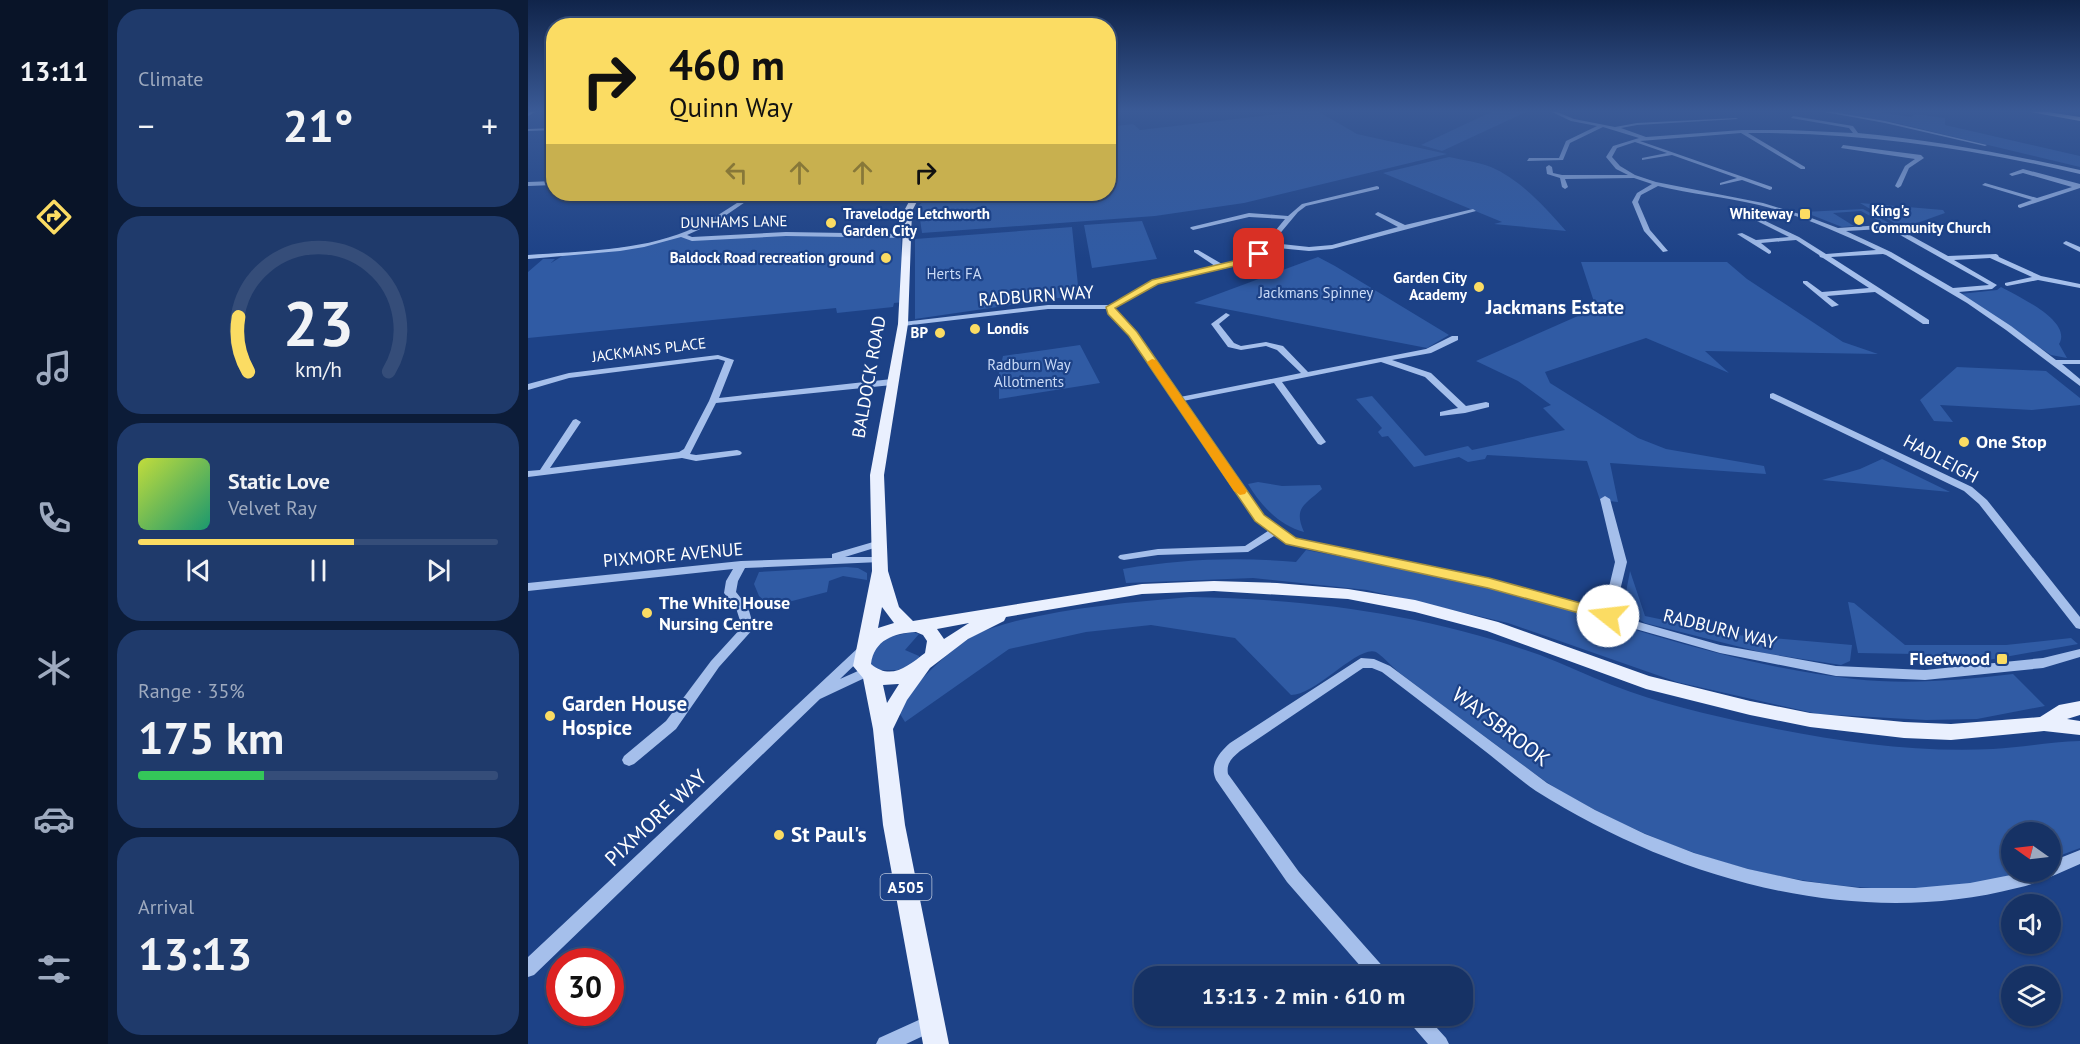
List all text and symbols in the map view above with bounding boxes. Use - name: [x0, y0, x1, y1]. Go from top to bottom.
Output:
- text: 460 m: [669, 37, 785, 92]
- icon: right: [570, 42, 648, 120]
- text: 13:11: [20, 54, 88, 88]
- text: Climate: [138, 66, 204, 92]
- text: Quinn Way: [669, 90, 793, 124]
- text: 21°: [283, 96, 353, 154]
- text: −: [138, 104, 155, 147]
- text: +: [481, 104, 498, 147]
- icon: left: [720, 156, 753, 189]
- icon: ahead: [783, 156, 816, 189]
- icon: ahead: [846, 156, 879, 189]
- icon: right: [909, 156, 942, 189]
- icon: directions: [33, 196, 75, 238]
- place label: King's Community Church: [1871, 201, 1991, 237]
- place label: Travelodge Letchworth Garden City: [843, 204, 990, 240]
- place label: Whiteway: [1730, 204, 1794, 223]
- marker: Whiteway: [1798, 207, 1812, 221]
- street label: DUNHAMS LANE: [680, 211, 788, 232]
- marker: King's Community Church: [1852, 213, 1866, 227]
- marker: Travelodge Letchworth Garden City: [824, 216, 838, 230]
- pin: [1233, 228, 1284, 279]
- icon: arrive: [1242, 237, 1275, 270]
- place label: Baldock Road recreation ground: [670, 248, 874, 267]
- marker: Baldock Road recreation ground: [879, 251, 893, 265]
- park label: Herts FA: [926, 264, 982, 283]
- place label: Garden City Academy: [1393, 268, 1468, 304]
- street label: RADBURN WAY: [977, 280, 1095, 311]
- marker: Garden City Academy: [1472, 280, 1486, 294]
- text: 23: [283, 282, 353, 363]
- park label: Jackmans Spinney: [1258, 283, 1373, 302]
- district label: Jackmans Estate: [1485, 294, 1624, 320]
- street label: BALDOCK ROAD: [846, 314, 891, 440]
- place label: Londis: [987, 319, 1029, 338]
- marker: Londis: [968, 322, 982, 336]
- place label: BP: [911, 323, 928, 342]
- marker: BP: [933, 326, 947, 340]
- street label: JACKMANS PLACE: [590, 333, 707, 366]
- icon: music: [33, 347, 75, 389]
- text: km/h: [294, 355, 341, 383]
- park label: Radburn Way Allotments: [987, 355, 1071, 391]
- street label: HADLEIGH: [1900, 429, 1983, 488]
- place label: One Stop: [1976, 430, 2047, 453]
- marker: One Stop: [1957, 435, 1971, 449]
- text: Static Love: [228, 467, 330, 495]
- text: Velvet Ray: [228, 495, 317, 521]
- icon: phone: [33, 497, 75, 539]
- street label: PIXMORE AVENUE: [602, 537, 744, 572]
- icon: previous: [182, 554, 215, 587]
- icon: pause: [302, 554, 335, 587]
- icon: next: [422, 554, 455, 587]
- position arrow: [1576, 584, 1640, 648]
- place label: The White House Nursing Centre: [659, 591, 790, 635]
- street label: RADBURN WAY: [1661, 603, 1779, 654]
- marker: The White House Nursing Centre: [640, 606, 654, 620]
- icon: climate: [33, 647, 75, 689]
- place label: Fleetwood: [1910, 647, 1990, 670]
- marker: Fleetwood: [1995, 652, 2009, 666]
- text: Range · 35%: [138, 678, 245, 704]
- street label: WAYSBROOK: [1447, 681, 1556, 772]
- place label: Garden House Hospice: [562, 690, 687, 741]
- text: 175 km: [138, 708, 284, 766]
- marker: Garden House Hospice: [543, 709, 557, 723]
- street label: PIXMORE WAY: [599, 763, 713, 872]
- icon: car: [33, 798, 75, 840]
- place label: St Paul's: [791, 821, 867, 848]
- north arrow: [2001, 822, 2061, 882]
- map controls: [2001, 822, 2061, 1026]
- marker: St Paul's: [772, 828, 786, 842]
- road number: A505: [880, 874, 932, 900]
- text: Arrival: [138, 894, 194, 920]
- button: sound: [2001, 894, 2061, 954]
- text: 13:13: [138, 924, 252, 982]
- icon: filters: [33, 948, 75, 990]
- speed limit sign: 30: [546, 948, 624, 1026]
- button: layers: [2001, 966, 2061, 1026]
- text: 13:13 · 2 min · 610 m: [1202, 982, 1405, 1010]

